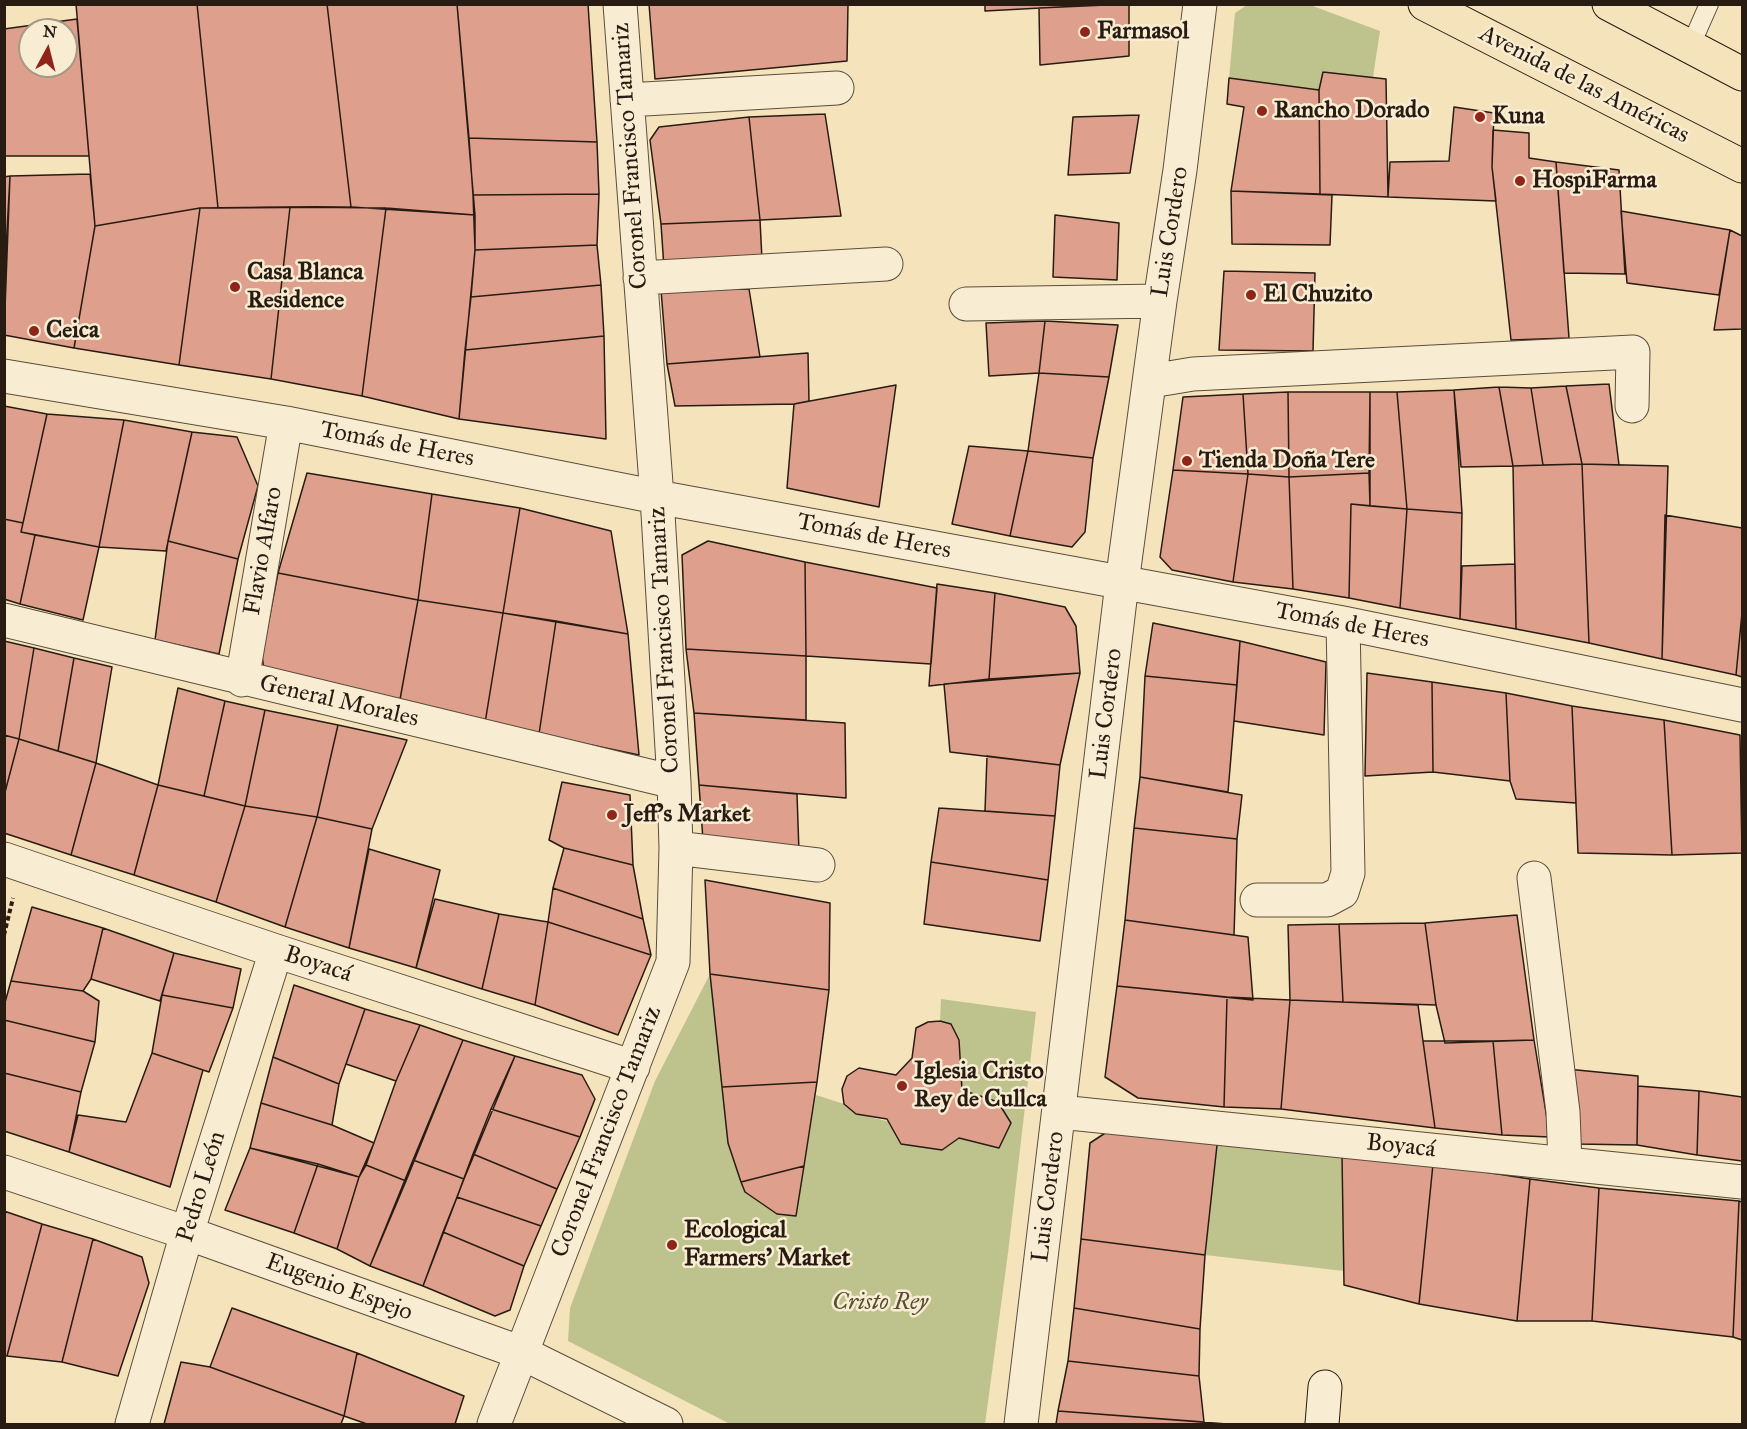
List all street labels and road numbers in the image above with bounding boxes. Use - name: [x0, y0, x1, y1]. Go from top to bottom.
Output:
- street label: Avenida de las Américas: [1474, 20, 1694, 150]
- street label: Coronel Francisco Tamariz: [607, 22, 655, 290]
- street label: Luis Cordero: [1146, 165, 1196, 299]
- street label: Tomás de Heres: [318, 416, 476, 474]
- street label: Flavio Alfaro: [239, 485, 289, 617]
- street label: Coronel Francisco Tamariz: [644, 506, 686, 774]
- street label: Tomás de Heres: [795, 508, 953, 566]
- street label: Tomás de Heres: [1273, 597, 1431, 655]
- street label: Luis Cordero: [1085, 647, 1129, 781]
- street label: General Morales: [257, 670, 421, 734]
- street label: Boyacá: [281, 941, 355, 989]
- street label: Coronel Francisco Tamariz: [546, 1002, 668, 1262]
- street label: Pedro León: [171, 1128, 233, 1246]
- street label: Boyacá: [1365, 1129, 1437, 1165]
- street label: Luis Cordero: [1027, 1130, 1071, 1264]
- street label: Eugenio Espejo: [262, 1248, 416, 1328]

